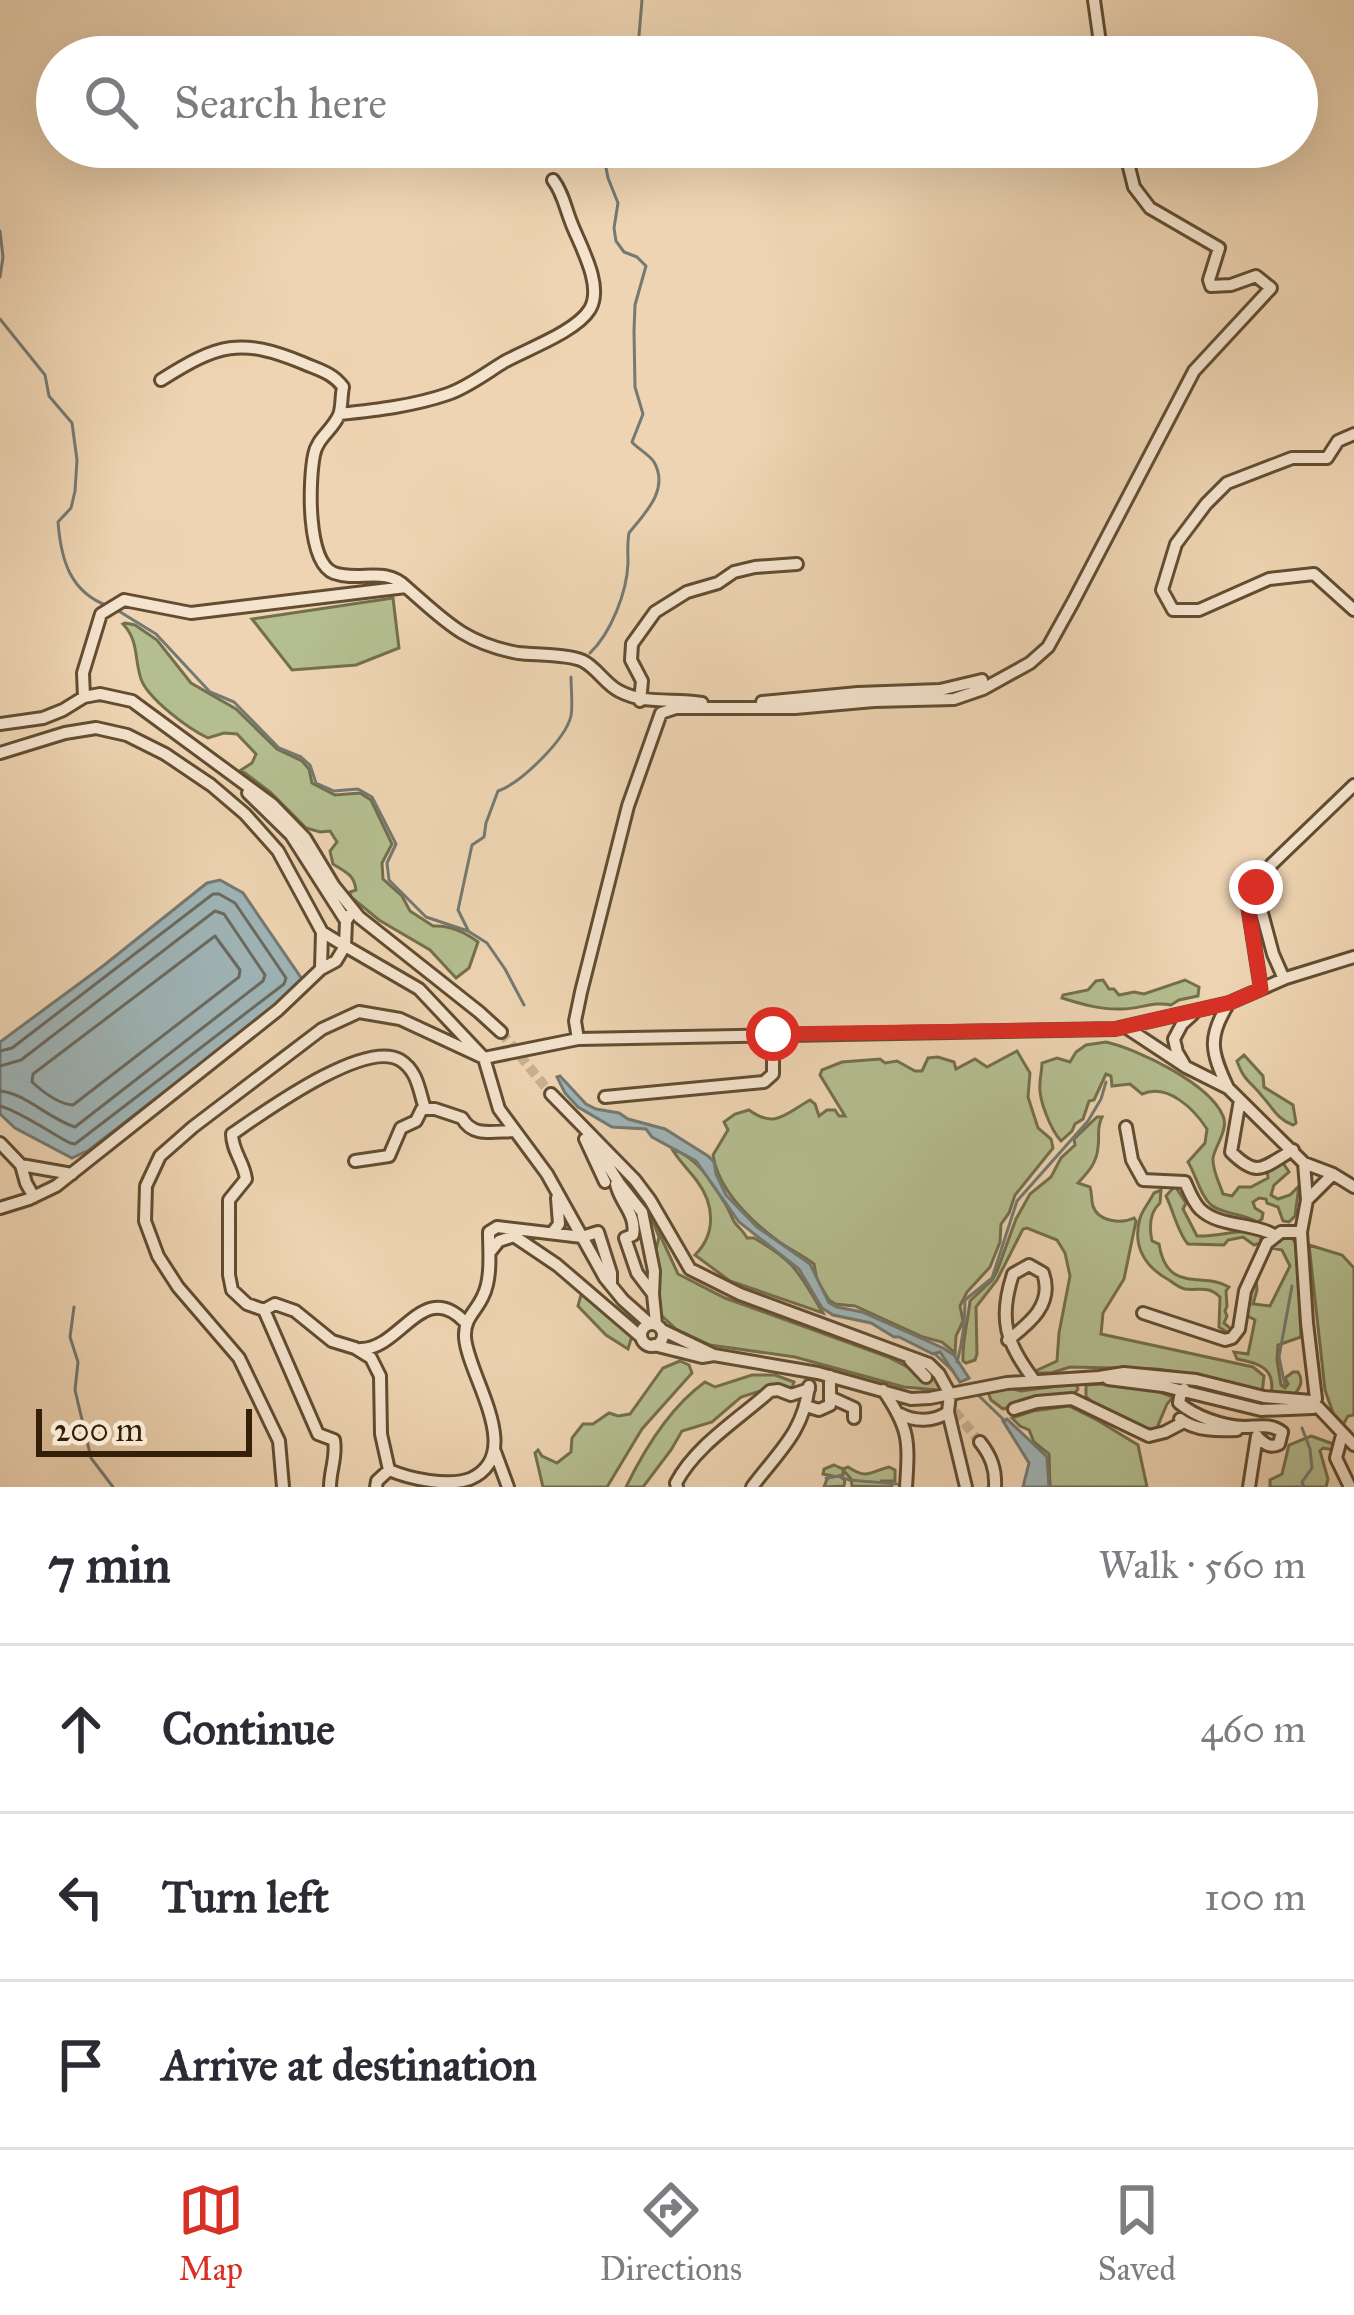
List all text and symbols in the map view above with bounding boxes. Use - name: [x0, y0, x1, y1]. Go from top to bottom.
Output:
- search box: [36, 36, 1318, 168]
- icon: search: [78, 69, 144, 135]
- text: Search here: [174, 75, 387, 130]
- route end: [1229, 860, 1283, 914]
- route start: [746, 1007, 800, 1061]
- scale bar: [36, 1403, 252, 1456]
- text: 200 m: [54, 1410, 144, 1450]
- text: 7 min: [48, 1534, 171, 1596]
- text: Walk · 560 m: [1098, 1541, 1306, 1589]
- icon: ahead: [48, 1696, 114, 1762]
- text: Continue: [162, 1701, 335, 1756]
- text: 460 m: [1200, 1705, 1306, 1753]
- icon: left: [48, 1864, 114, 1930]
- text: Turn left: [162, 1869, 329, 1924]
- text: 100 m: [1204, 1873, 1306, 1921]
- icon: arrive: [48, 2032, 114, 2098]
- text: Arrive at destination: [162, 2037, 537, 2092]
- tab: Map: [178, 2177, 244, 2289]
- tab: Directions: [600, 2177, 742, 2289]
- tab: Saved: [1098, 2177, 1176, 2289]

